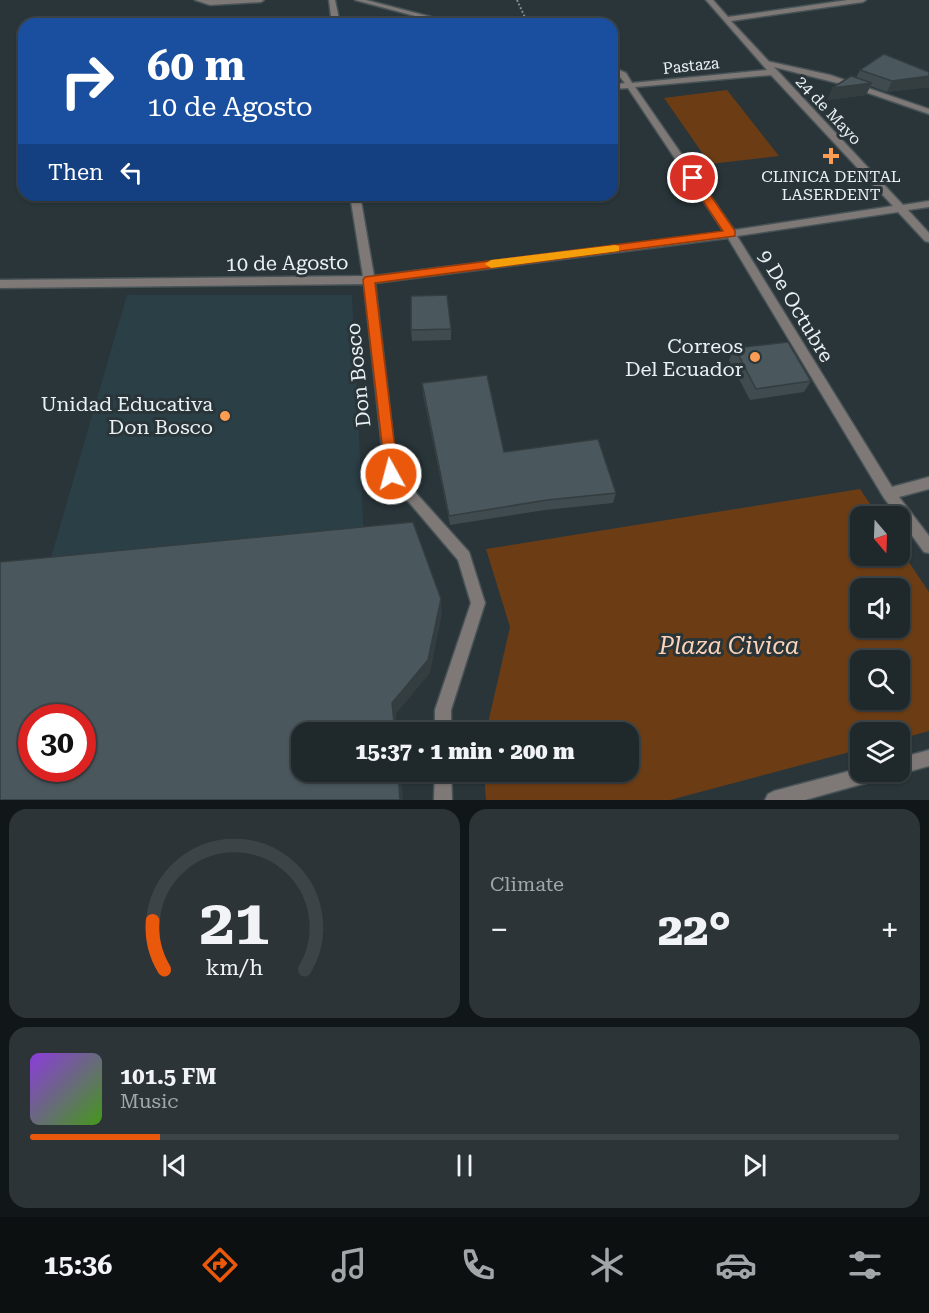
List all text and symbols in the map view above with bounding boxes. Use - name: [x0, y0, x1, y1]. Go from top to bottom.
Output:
- text: 60 m: [147, 41, 245, 90]
- icon: right: [48, 42, 126, 120]
- street label: Pastaza: [662, 53, 721, 78]
- street label: 24 de Mayo: [792, 72, 865, 149]
- text: 10 de Agosto: [147, 91, 313, 123]
- marker: CLINICA DENTAL LASERDENT: [822, 147, 840, 165]
- pin: [667, 152, 718, 203]
- icon: left: [115, 156, 148, 189]
- text: Then: [48, 160, 103, 185]
- icon: arrive: [676, 161, 709, 194]
- place label: CLINICA DENTAL LASERDENT: [761, 167, 901, 204]
- street label: 9 De Octubre: [753, 245, 839, 367]
- street label: 10 de Agosto: [225, 250, 349, 276]
- street label: Don Bosco: [341, 322, 375, 428]
- place label: Correos Del Ecuador: [625, 334, 743, 381]
- marker: Correos Del Ecuador: [748, 350, 762, 364]
- place label: Unidad Educativa Don Bosco: [41, 392, 213, 439]
- marker: Unidad Educativa Don Bosco: [218, 409, 232, 423]
- position arrow: [359, 442, 423, 506]
- north arrow: [850, 506, 910, 566]
- map controls: [850, 506, 910, 782]
- button: sound: [850, 578, 910, 638]
- park label: Plaza Civica: [658, 632, 799, 660]
- button: search: [850, 650, 910, 710]
- speed limit sign: 30: [18, 704, 96, 782]
- button: layers: [850, 722, 910, 782]
- text: 15:37 · 1 min · 200 m: [355, 739, 575, 764]
- text: Climate: [490, 872, 564, 896]
- text: 21: [200, 886, 269, 959]
- text: 22°: [658, 903, 731, 956]
- text: −: [490, 910, 508, 949]
- text: +: [881, 910, 899, 949]
- text: km/h: [206, 956, 263, 981]
- text: 101.5 FM: [120, 1064, 217, 1089]
- text: Music: [120, 1089, 179, 1113]
- icon: previous: [158, 1149, 191, 1182]
- icon: pause: [448, 1149, 481, 1182]
- icon: next: [738, 1149, 771, 1182]
- icon: directions: [199, 1244, 241, 1286]
- icon: music: [328, 1244, 370, 1286]
- icon: phone: [457, 1244, 499, 1286]
- icon: climate: [586, 1244, 628, 1286]
- icon: car: [715, 1244, 757, 1286]
- icon: filters: [844, 1244, 886, 1286]
- text: 15:36: [43, 1249, 112, 1281]

